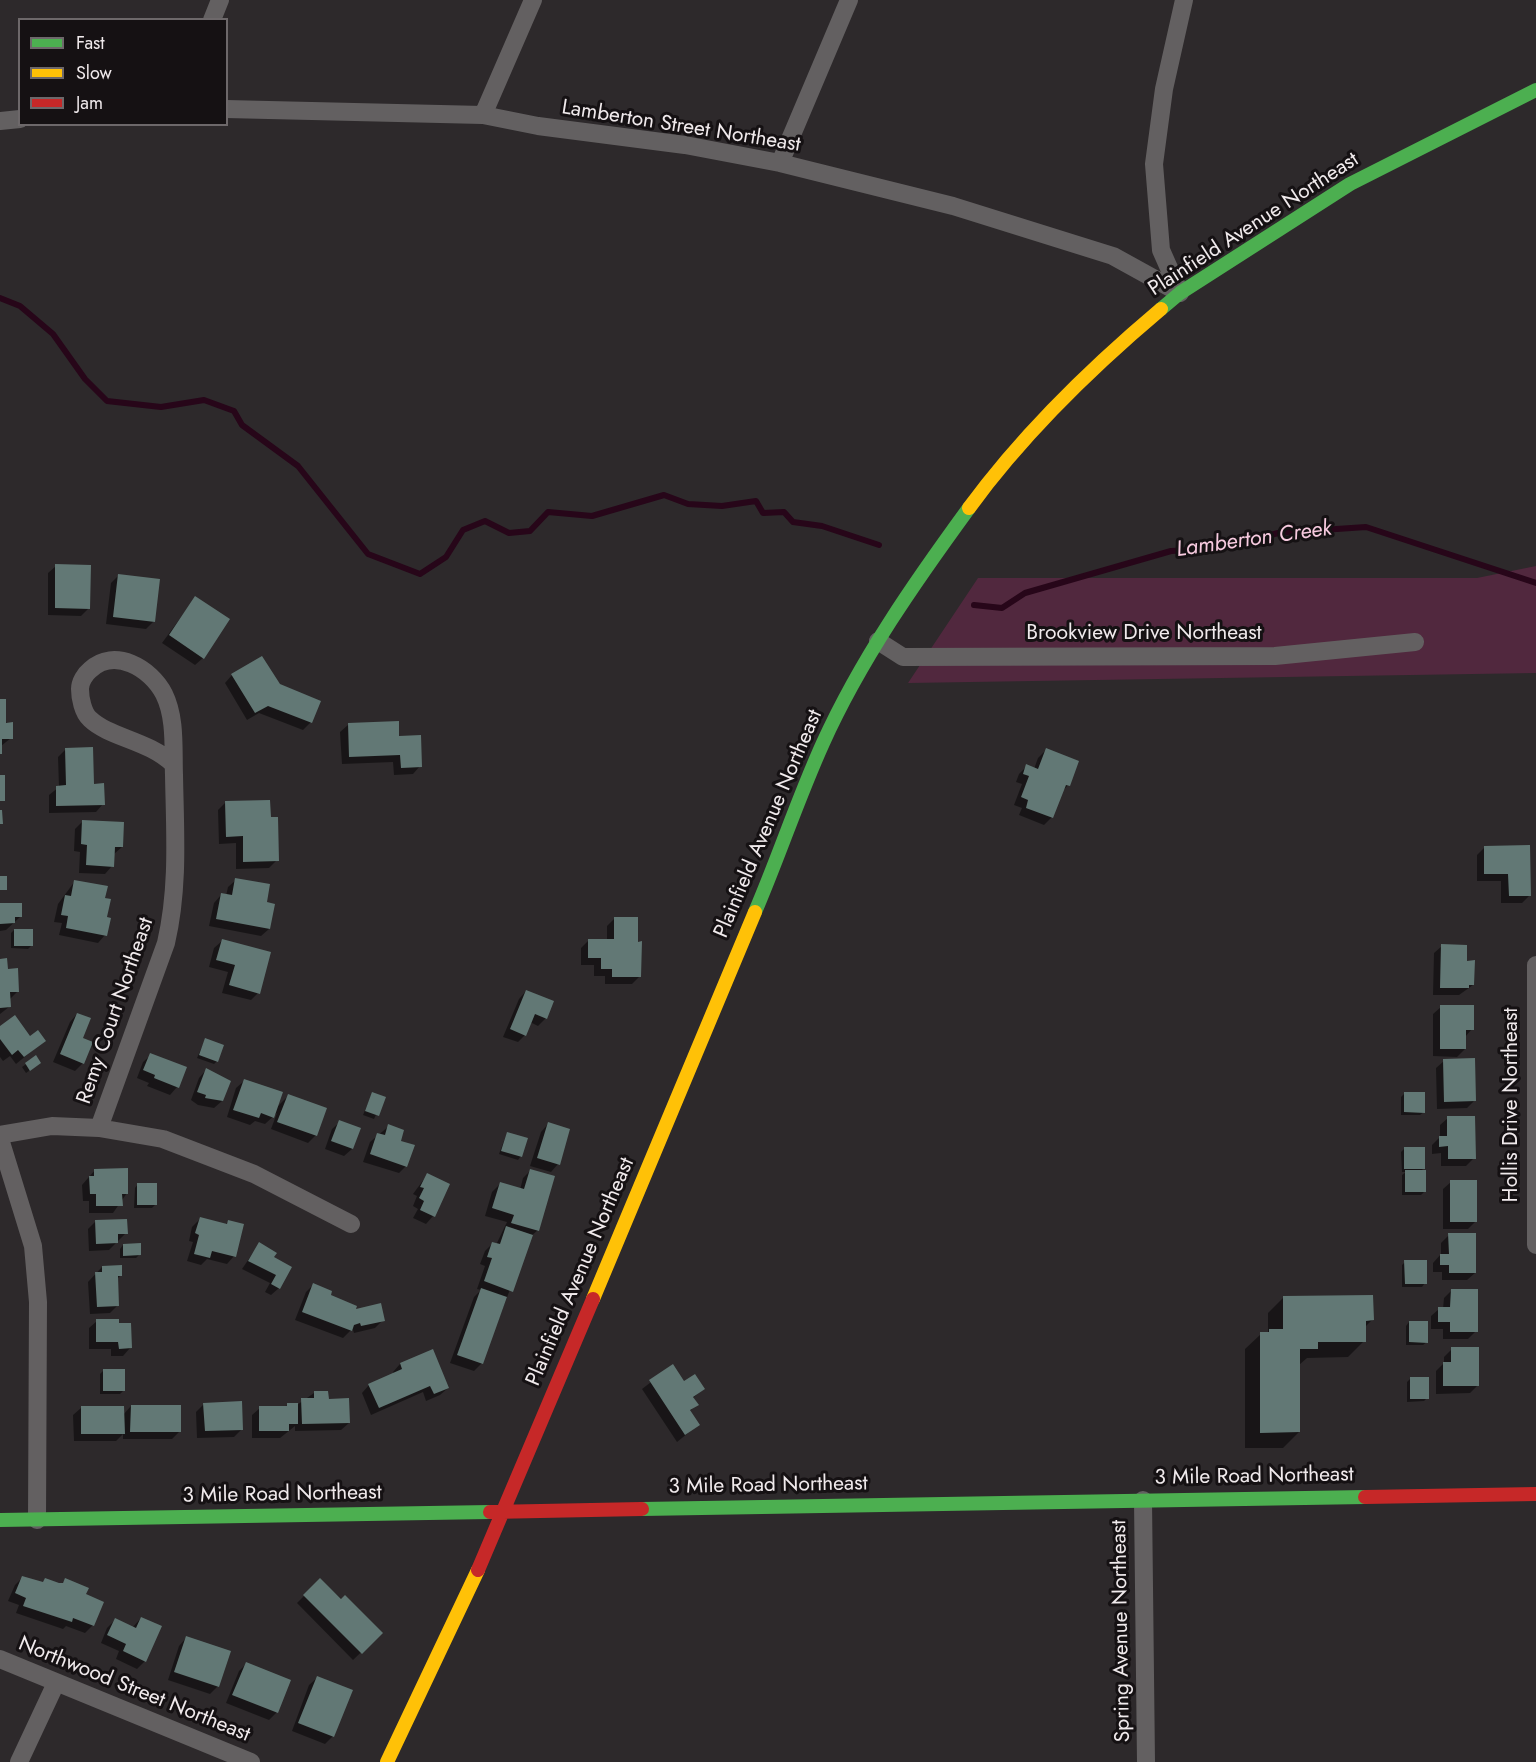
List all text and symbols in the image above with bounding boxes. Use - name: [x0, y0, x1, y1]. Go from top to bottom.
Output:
- legend: [18, 18, 228, 126]
- text: Fast: [76, 30, 105, 56]
- text: Slow: [76, 60, 112, 86]
- text: Jam: [76, 90, 103, 116]
- street label: Lamberton Street Northeast: [560, 96, 802, 158]
- street label: Plainfield Avenue Northeast: [1144, 148, 1364, 302]
- water label: Lamberton Creek: [1175, 516, 1333, 564]
- street label: Brookview Drive Northeast: [1026, 621, 1262, 647]
- street label: Plainfield Avenue Northeast: [709, 706, 829, 942]
- street label: Remy Court Northeast: [72, 915, 160, 1107]
- street label: Hollis Drive Northeast: [1499, 1008, 1525, 1202]
- street label: Plainfield Avenue Northeast: [521, 1154, 641, 1390]
- street label: 3 Mile Road Northeast: [1154, 1463, 1354, 1491]
- street label: 3 Mile Road Northeast: [668, 1472, 868, 1500]
- street label: 3 Mile Road Northeast: [182, 1481, 382, 1509]
- street label: Spring Avenue Northeast: [1107, 1520, 1137, 1742]
- street label: Northwood Street Northeast: [14, 1632, 254, 1748]

